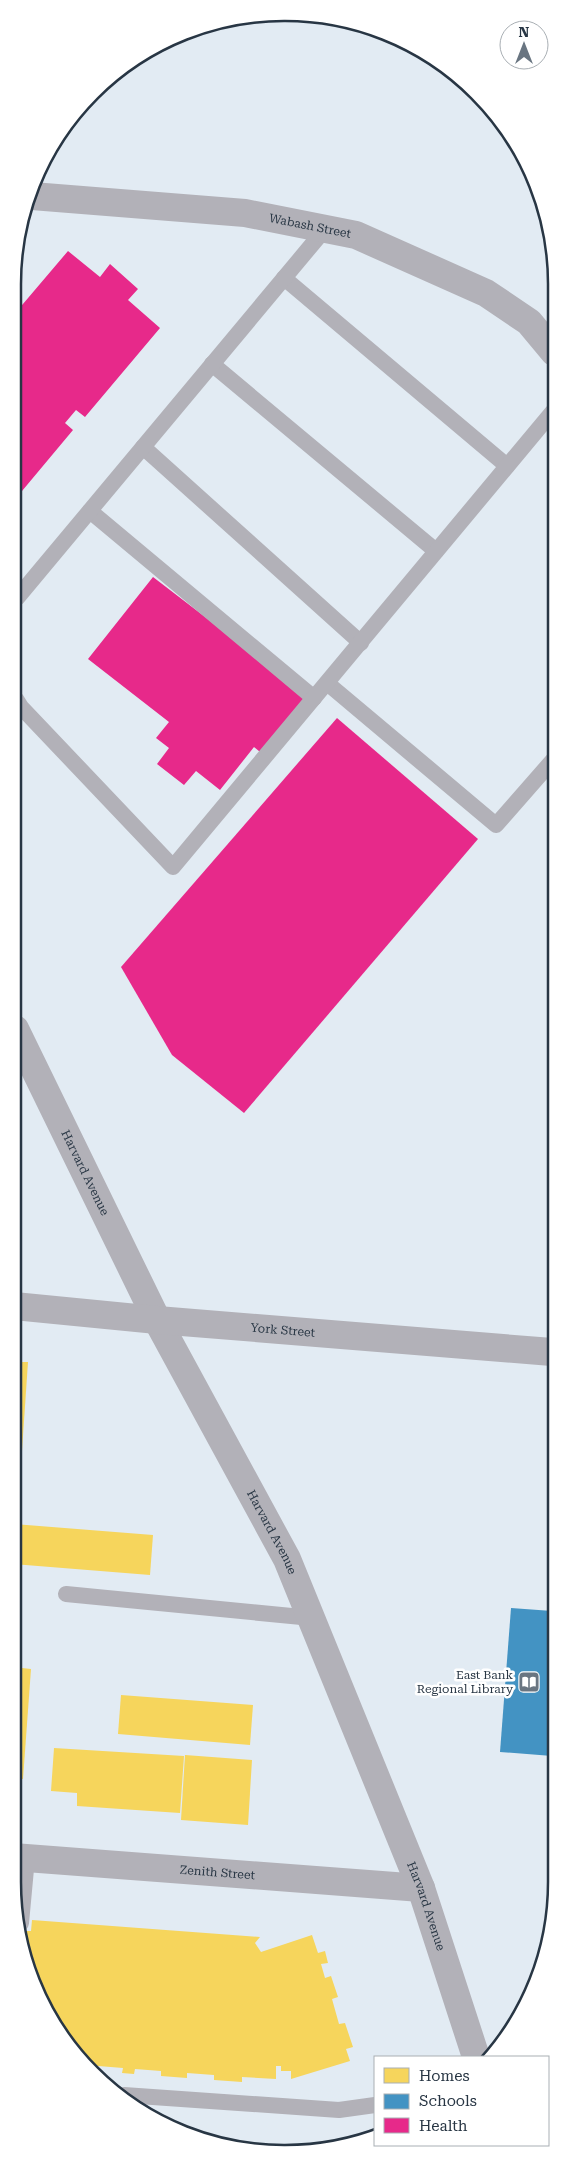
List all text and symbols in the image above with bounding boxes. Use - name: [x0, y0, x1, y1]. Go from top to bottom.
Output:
- north arrow: [499, 20, 549, 70]
- text: N: [519, 24, 530, 40]
- street label: Wabash Street: [268, 211, 353, 241]
- street label: Harvard Avenue: [58, 1128, 112, 1218]
- street label: York Street: [250, 1321, 316, 1340]
- street label: Harvard Avenue: [244, 1487, 300, 1577]
- place label: East Bank Regional Library: [417, 1668, 514, 1696]
- library icon: East Bank Regional Library: [517, 1670, 541, 1694]
- street label: Harvard Avenue: [404, 1860, 448, 1953]
- street label: Zenith Street: [179, 1863, 256, 1882]
- legend: [374, 2056, 549, 2146]
- text: Homes: [419, 2067, 470, 2085]
- text: Schools: [419, 2092, 477, 2110]
- text: Health: [419, 2117, 468, 2135]

